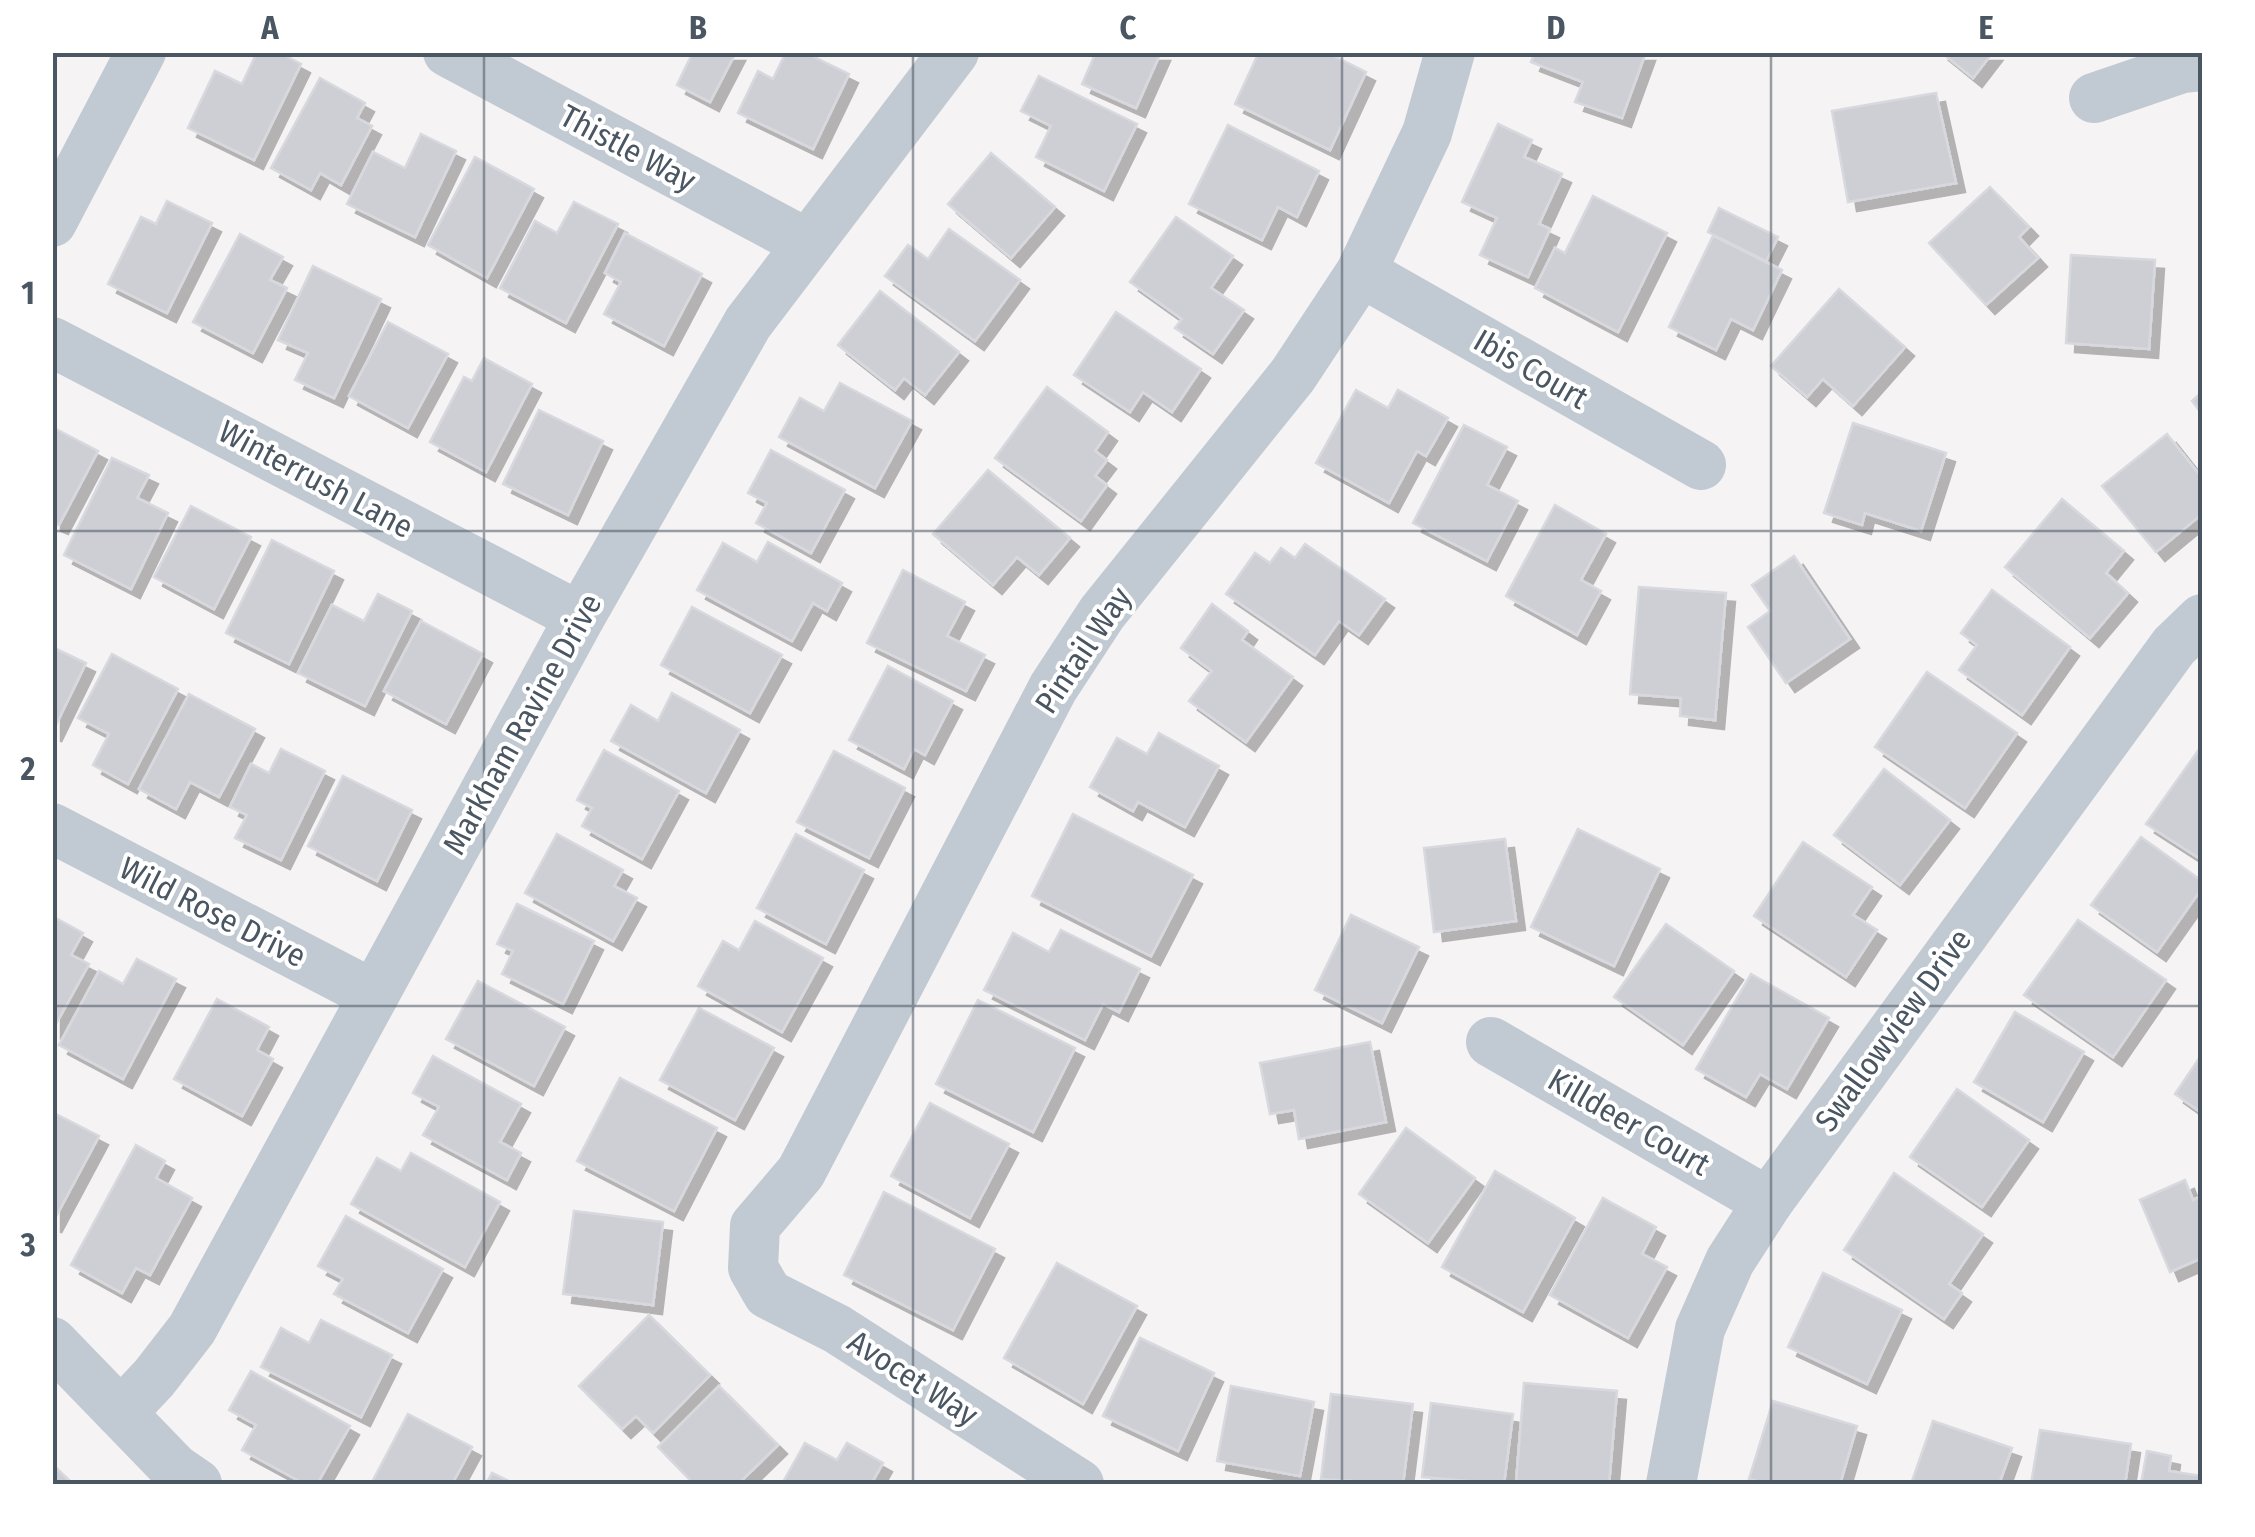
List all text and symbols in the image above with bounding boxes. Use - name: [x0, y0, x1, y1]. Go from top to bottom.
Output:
- text: A: [260, 9, 279, 47]
- text: B: [689, 9, 707, 47]
- text: C: [1120, 9, 1137, 47]
- text: D: [1546, 9, 1566, 47]
- text: E: [1978, 9, 1994, 47]
- street label: Thistle Way: [554, 97, 703, 200]
- text: 1: [21, 274, 35, 312]
- street label: Ibis Court: [1467, 321, 1595, 417]
- street label: Winterrush Lane: [213, 412, 419, 546]
- street label: Pintail Way: [1027, 579, 1139, 720]
- street label: Markham Ravine Drive: [435, 587, 609, 861]
- text: 2: [20, 750, 36, 788]
- street label: Wild Rose Drive: [114, 849, 312, 975]
- street label: Swallowview Drive: [1807, 921, 1979, 1139]
- street label: Killdeer Court: [1542, 1061, 1717, 1184]
- text: 3: [19, 1226, 36, 1264]
- street label: Avocet Way: [841, 1322, 986, 1434]

